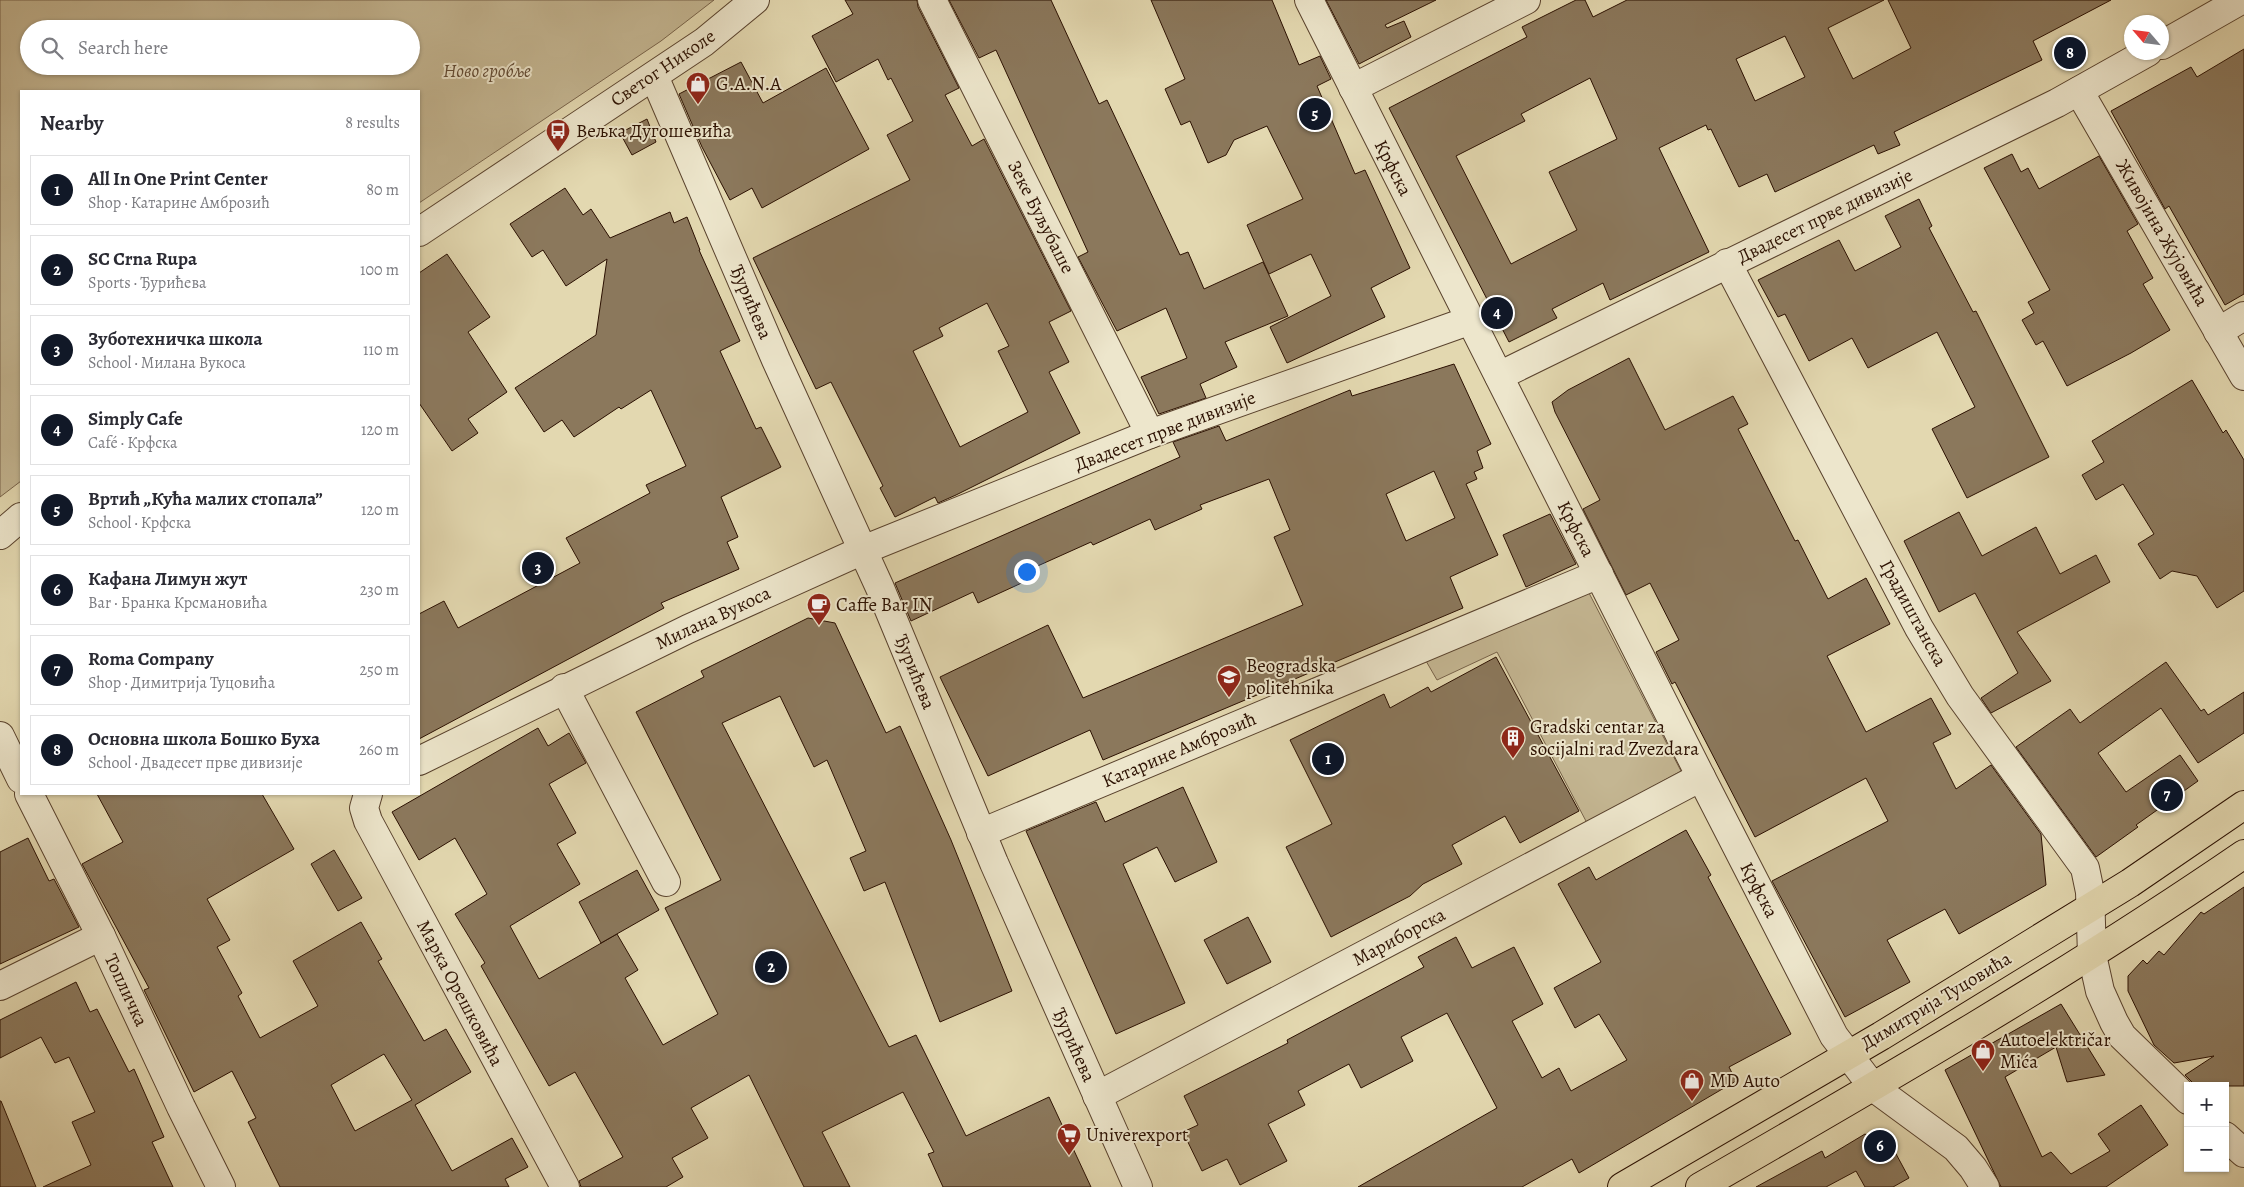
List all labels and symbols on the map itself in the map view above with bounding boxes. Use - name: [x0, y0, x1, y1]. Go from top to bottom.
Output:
- north arrow: [2124, 15, 2169, 60]
- street label: Светог Николе: [605, 23, 721, 113]
- pin: 8: [2054, 34, 2086, 72]
- park label: Ново гробље: [443, 58, 531, 84]
- shop icon: G.A.N.A: [685, 71, 711, 105]
- place label: G.A.N.A: [716, 71, 782, 97]
- pin: 5: [1299, 95, 1331, 133]
- bus stop icon: Вељка Дугошевића: [545, 118, 571, 152]
- place label: Вељка Дугошевића: [576, 118, 732, 144]
- street label: Крфска: [1368, 135, 1418, 201]
- street label: Живојина Жујовића: [2109, 155, 2215, 311]
- street label: Зеке Буљубаше: [1001, 156, 1081, 278]
- street label: Двадесет прве дивизије: [1733, 162, 1917, 270]
- street label: Ђурићева: [724, 261, 778, 343]
- pin: 4: [1481, 294, 1513, 332]
- street label: Двадесет прве дивизије: [1071, 384, 1259, 478]
- street label: Крфска: [1551, 496, 1601, 562]
- pin: 3: [522, 549, 554, 587]
- street label: Градиштанска: [1873, 555, 1953, 671]
- your location: [1014, 559, 1040, 585]
- street label: Милана Вукоса: [651, 580, 775, 656]
- cafe icon: Caffe Bar IN: [806, 592, 832, 626]
- place label: Caffe Bar IN: [836, 592, 933, 618]
- street label: Ђурићева: [888, 631, 942, 713]
- place label: Beogradska politehnika: [1246, 653, 1336, 701]
- school or university icon: Beogradska politehnika: [1216, 664, 1242, 698]
- street label: Катарине Амброзић: [1098, 706, 1260, 794]
- place label: Gradski centar za socijalni rad Zvezdara: [1530, 714, 1699, 762]
- building icon: Gradski centar za socijalni rad Zvezdara: [1500, 725, 1526, 759]
- pin: 1: [1312, 740, 1344, 778]
- pin: 7: [2151, 776, 2183, 814]
- street label: Крфска: [1733, 858, 1785, 923]
- street label: Мариборска: [1348, 902, 1450, 972]
- street label: Марка Орешковића: [410, 915, 510, 1071]
- street label: Димитрија Туцовића: [1856, 946, 2016, 1056]
- pin: 2: [755, 948, 787, 986]
- street label: Топличка: [98, 949, 154, 1031]
- street label: Ђурићева: [1046, 1004, 1102, 1086]
- place label: Autoelektričar Mića: [1999, 1027, 2111, 1075]
- shop icon: Autoelektričar Mića: [1970, 1038, 1996, 1072]
- shop icon: MD Auto: [1679, 1068, 1705, 1102]
- place label: MD Auto: [1710, 1068, 1780, 1094]
- supermarket icon: Univerexport: [1056, 1122, 1082, 1156]
- place label: Univerexport: [1086, 1122, 1188, 1148]
- pin: 6: [1864, 1127, 1896, 1165]

